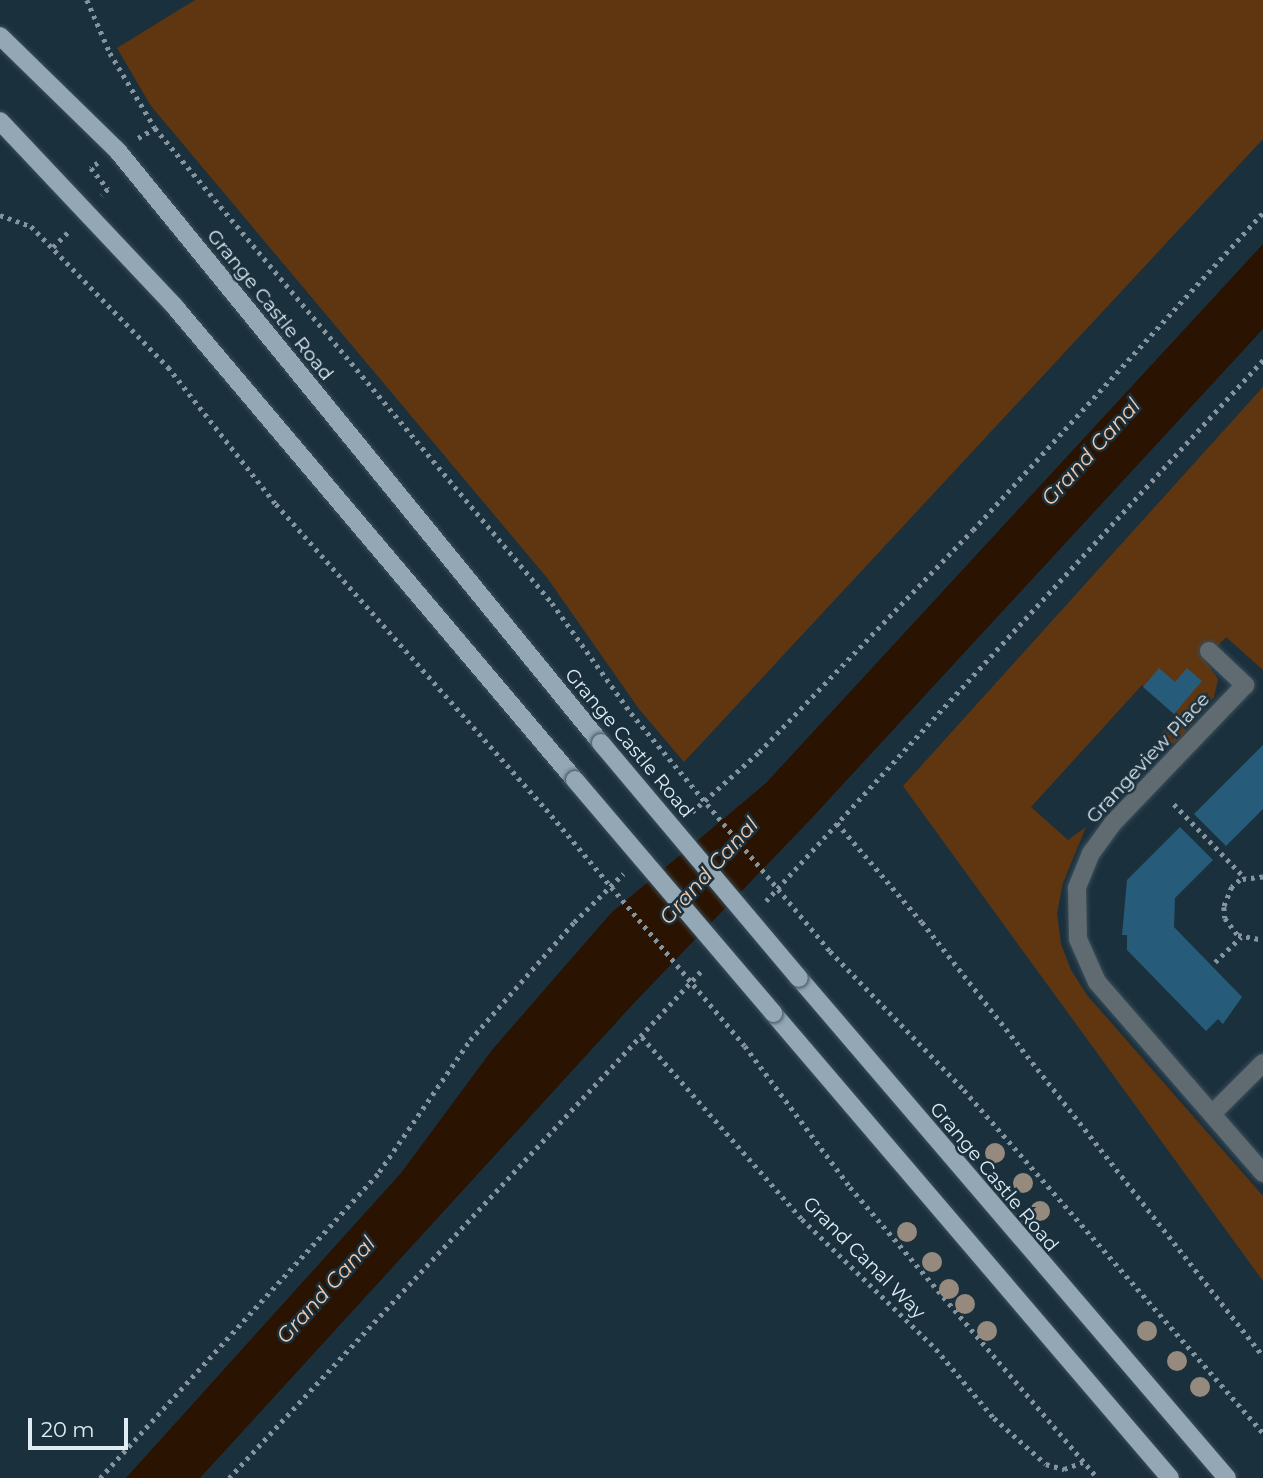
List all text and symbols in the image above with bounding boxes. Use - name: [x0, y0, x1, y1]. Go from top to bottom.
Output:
- street label: Grange Castle Road: [202, 225, 338, 385]
- water label: Grand Canal: [1036, 393, 1146, 511]
- street label: Grange Castle Road: [560, 664, 698, 822]
- street label: Grangeview Place: [1082, 688, 1214, 828]
- water label: Grand Canal: [654, 812, 764, 930]
- street label: Grange Castle Road: [925, 1098, 1063, 1256]
- street label: Grand Canal Way: [798, 1192, 930, 1324]
- water label: Grand Canal: [271, 1231, 381, 1349]
- scale bar: [32, 1404, 131, 1448]
- text: 20 m: [41, 1417, 95, 1442]

